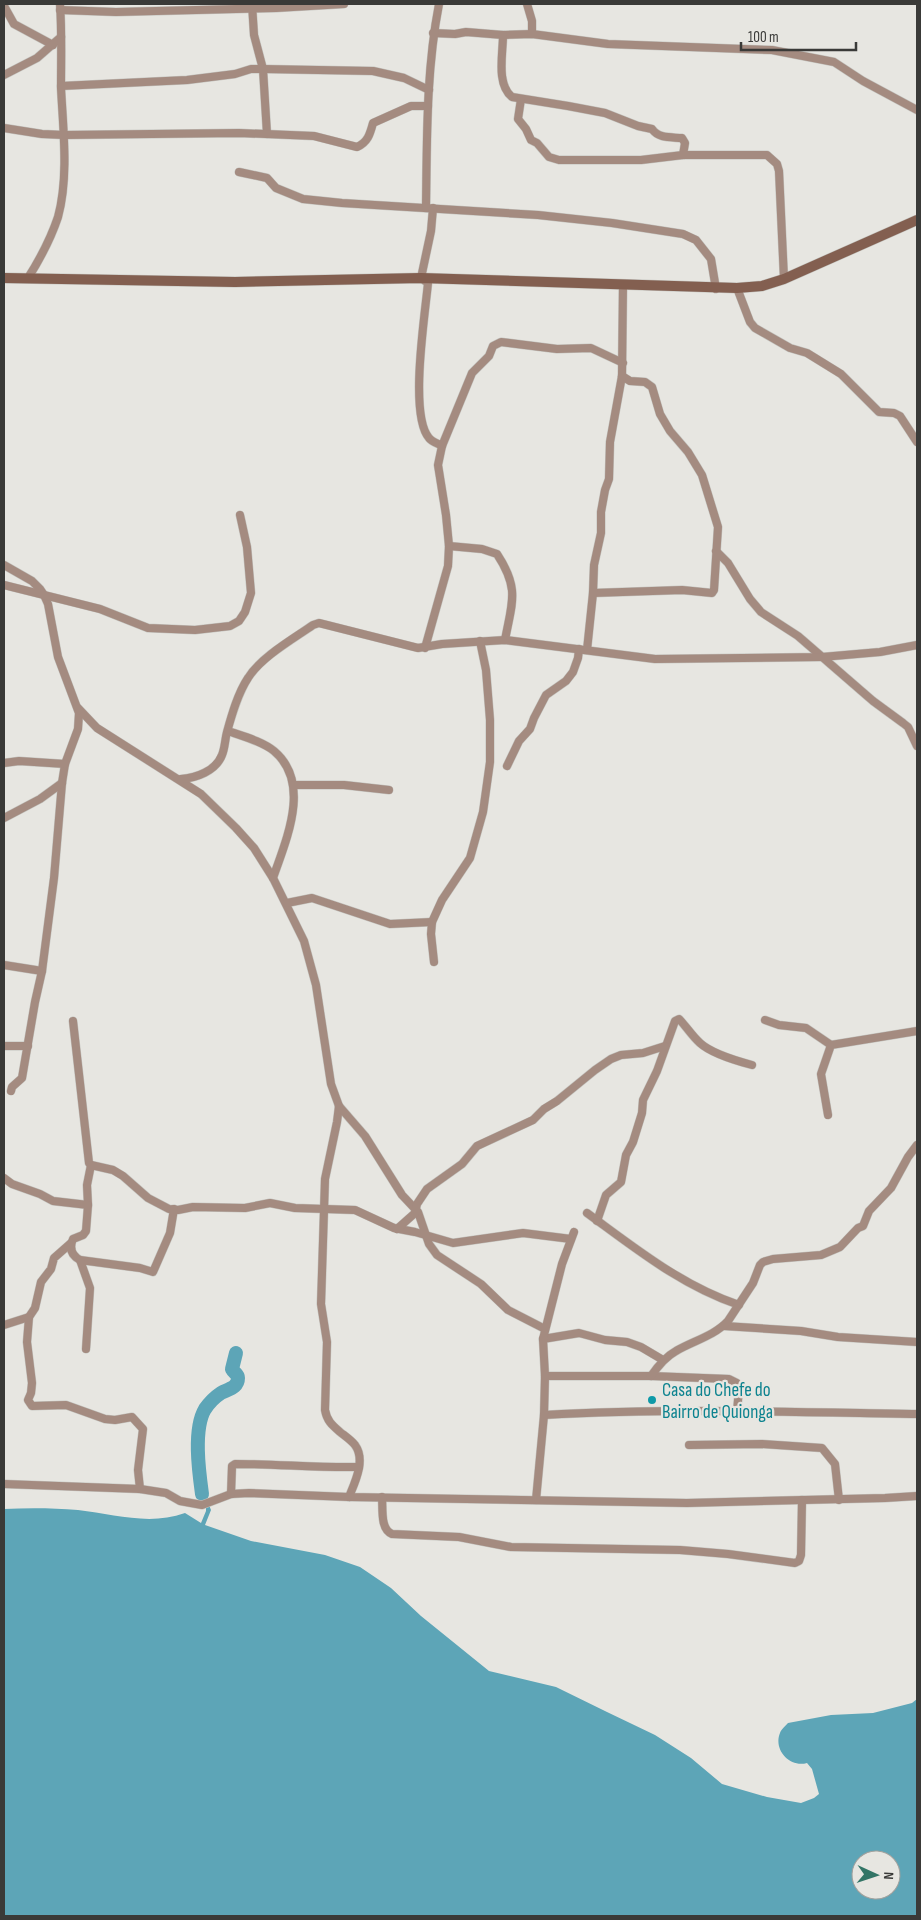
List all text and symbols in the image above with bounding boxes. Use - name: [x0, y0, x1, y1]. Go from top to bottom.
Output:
- scale bar: [741, 20, 856, 52]
- text: 100 m: [748, 28, 779, 47]
- place label: Casa do Chefe do Bairro de Quionga: [662, 1379, 773, 1424]
- marker: Casa do Chefe do Bairro de Quionga: [646, 1394, 658, 1406]
- north arrow: [851, 1850, 901, 1900]
- text: N: [880, 1871, 897, 1880]

